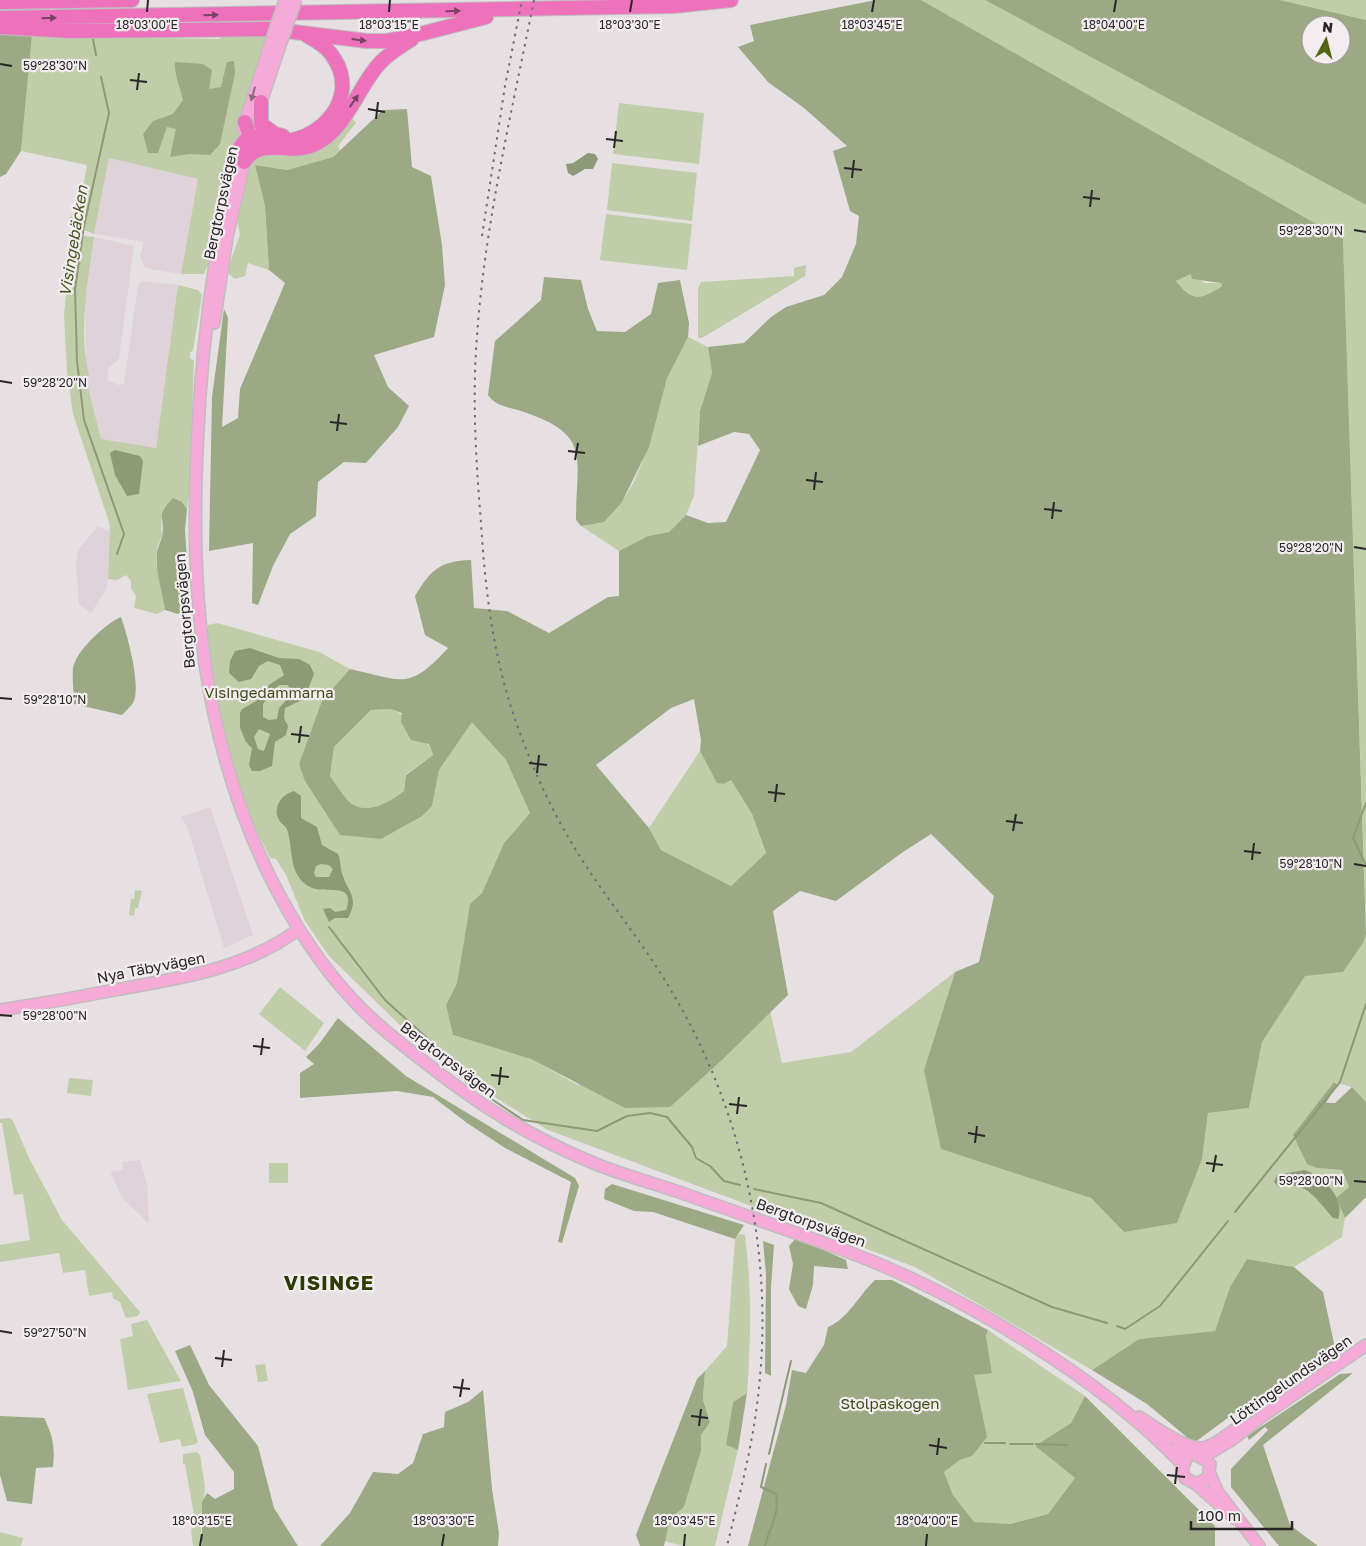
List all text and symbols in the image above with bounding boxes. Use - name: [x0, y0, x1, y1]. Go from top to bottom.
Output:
- one-way arrow: [446, 7, 462, 15]
- one-way arrow: [203, 11, 219, 19]
- one-way arrow: [41, 14, 57, 22]
- north arrow: [1301, 15, 1351, 65]
- text: 18°03'00"E: [116, 17, 178, 32]
- text: 18°03'15"E: [359, 17, 419, 32]
- text: 18°03'30"E: [599, 17, 661, 32]
- text: 18°03'45"E: [841, 17, 903, 32]
- text: 18°04'00"E: [1083, 17, 1145, 32]
- text: N: [1321, 18, 1334, 36]
- one-way arrow: [352, 36, 368, 44]
- text: 59°28'30"N: [23, 58, 87, 73]
- one-way arrow: [249, 86, 257, 101]
- one-way arrow: [349, 94, 359, 108]
- street label: Bergtorpsvägen: [199, 144, 241, 261]
- water label: Visingebäcken: [54, 183, 92, 298]
- text: 59°28'30"N: [1279, 223, 1343, 238]
- text: 59°28'20"N: [23, 375, 87, 390]
- text: 59°28'20"N: [1279, 540, 1343, 555]
- street label: Bergtorpsvägen: [170, 553, 198, 669]
- park label: Visingedammarna: [204, 683, 334, 701]
- text: 59°28'10"N: [24, 692, 86, 707]
- text: 59°28'10"N: [1280, 856, 1342, 871]
- street label: Nya Täbyvägen: [95, 948, 206, 986]
- text: 59°28'00"N: [23, 1008, 87, 1023]
- street label: Bergtorpsvägen: [397, 1017, 500, 1101]
- text: 59°28'00"N: [1279, 1173, 1343, 1188]
- street label: Bergtorpsvägen: [754, 1194, 869, 1250]
- district label: VISINGE: [284, 1270, 374, 1294]
- text: 59°27'50"N: [23, 1325, 87, 1340]
- street label: Löttingelundsvägen: [1226, 1330, 1355, 1428]
- park label: Stolpaskogen: [840, 1394, 940, 1412]
- scale bar: [1191, 1498, 1292, 1530]
- text: 100 m: [1198, 1506, 1241, 1524]
- text: 18°03'15"E: [172, 1513, 232, 1528]
- text: 18°03'30"E: [413, 1513, 475, 1528]
- text: 18°03'45"E: [654, 1513, 716, 1528]
- text: 18°04'00"E: [896, 1513, 958, 1528]

